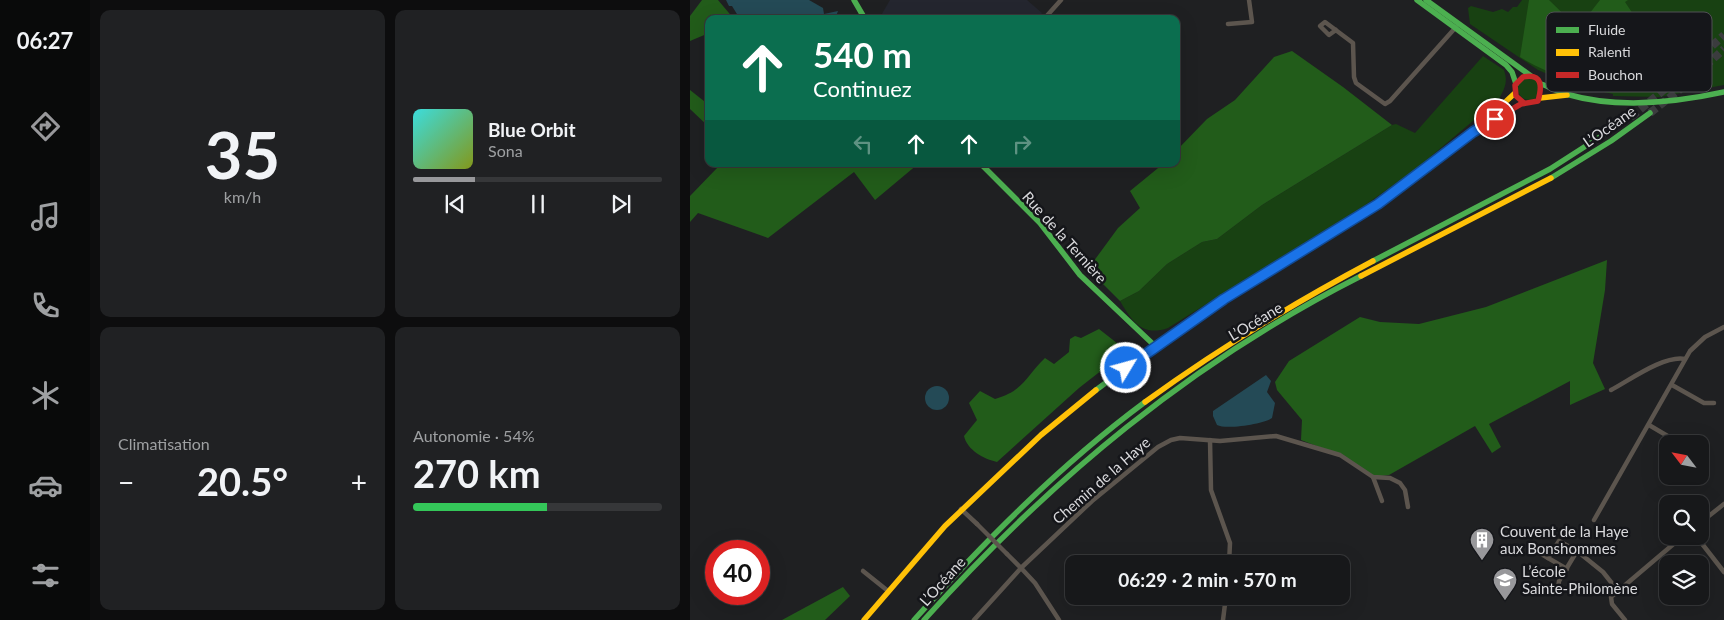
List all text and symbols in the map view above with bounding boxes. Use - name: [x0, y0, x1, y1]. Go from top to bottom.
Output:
- legend: [1546, 12, 1712, 92]
- text: Fluide: [1588, 21, 1626, 38]
- text: 06:27: [17, 27, 73, 54]
- text: 540 m: [813, 33, 912, 75]
- icon: ahead: [730, 35, 795, 100]
- text: Ralenti: [1588, 43, 1631, 60]
- text: Bouchon: [1588, 66, 1643, 83]
- text: Continuez: [813, 75, 912, 102]
- pin: [1474, 98, 1516, 140]
- street label: L’Océane: [1579, 101, 1639, 151]
- icon: arrive: [1481, 105, 1509, 133]
- icon: directions: [28, 109, 63, 144]
- text: 35: [205, 115, 280, 193]
- text: Blue Orbit: [488, 118, 576, 141]
- icon: left: [849, 130, 877, 158]
- icon: ahead: [902, 130, 930, 158]
- icon: ahead: [955, 130, 983, 158]
- icon: right: [1008, 130, 1036, 158]
- text: Sona: [488, 141, 523, 160]
- text: km/h: [224, 187, 261, 206]
- street label: Rue de la Ternière: [1019, 187, 1111, 287]
- icon: previous: [441, 190, 469, 218]
- icon: pause: [524, 190, 552, 218]
- icon: next: [607, 190, 635, 218]
- icon: music: [28, 199, 63, 234]
- icon: phone: [28, 288, 63, 323]
- street label: L’Océane: [1225, 298, 1285, 344]
- position arrow: [1099, 341, 1151, 393]
- icon: climate: [28, 378, 63, 413]
- text: Autonomie · 54%: [413, 426, 535, 445]
- street label: Chemin de la Haye: [1049, 433, 1154, 527]
- text: Climatisation: [118, 434, 210, 453]
- north arrow: [1659, 435, 1709, 485]
- map controls: [1659, 435, 1709, 605]
- text: 270 km: [413, 450, 541, 496]
- text: 20.5°: [197, 458, 288, 504]
- text: −: [118, 465, 134, 499]
- text: +: [351, 465, 367, 499]
- icon: car: [28, 468, 63, 503]
- button: search: [1659, 495, 1709, 545]
- place label: Couvent de la Haye aux Bonshommes: [1500, 522, 1629, 557]
- building icon: Couvent de la Haye aux Bonshommes: [1469, 527, 1495, 561]
- speed limit sign: 40: [705, 540, 770, 605]
- street label: L’Océane: [915, 553, 969, 609]
- button: layers: [1659, 555, 1709, 605]
- icon: filters: [28, 558, 63, 593]
- place label: L’école Sainte-Philomène: [1522, 562, 1638, 597]
- school or university icon: L’école Sainte-Philomène: [1492, 567, 1518, 601]
- text: 06:29 · 2 min · 570 m: [1118, 568, 1297, 591]

